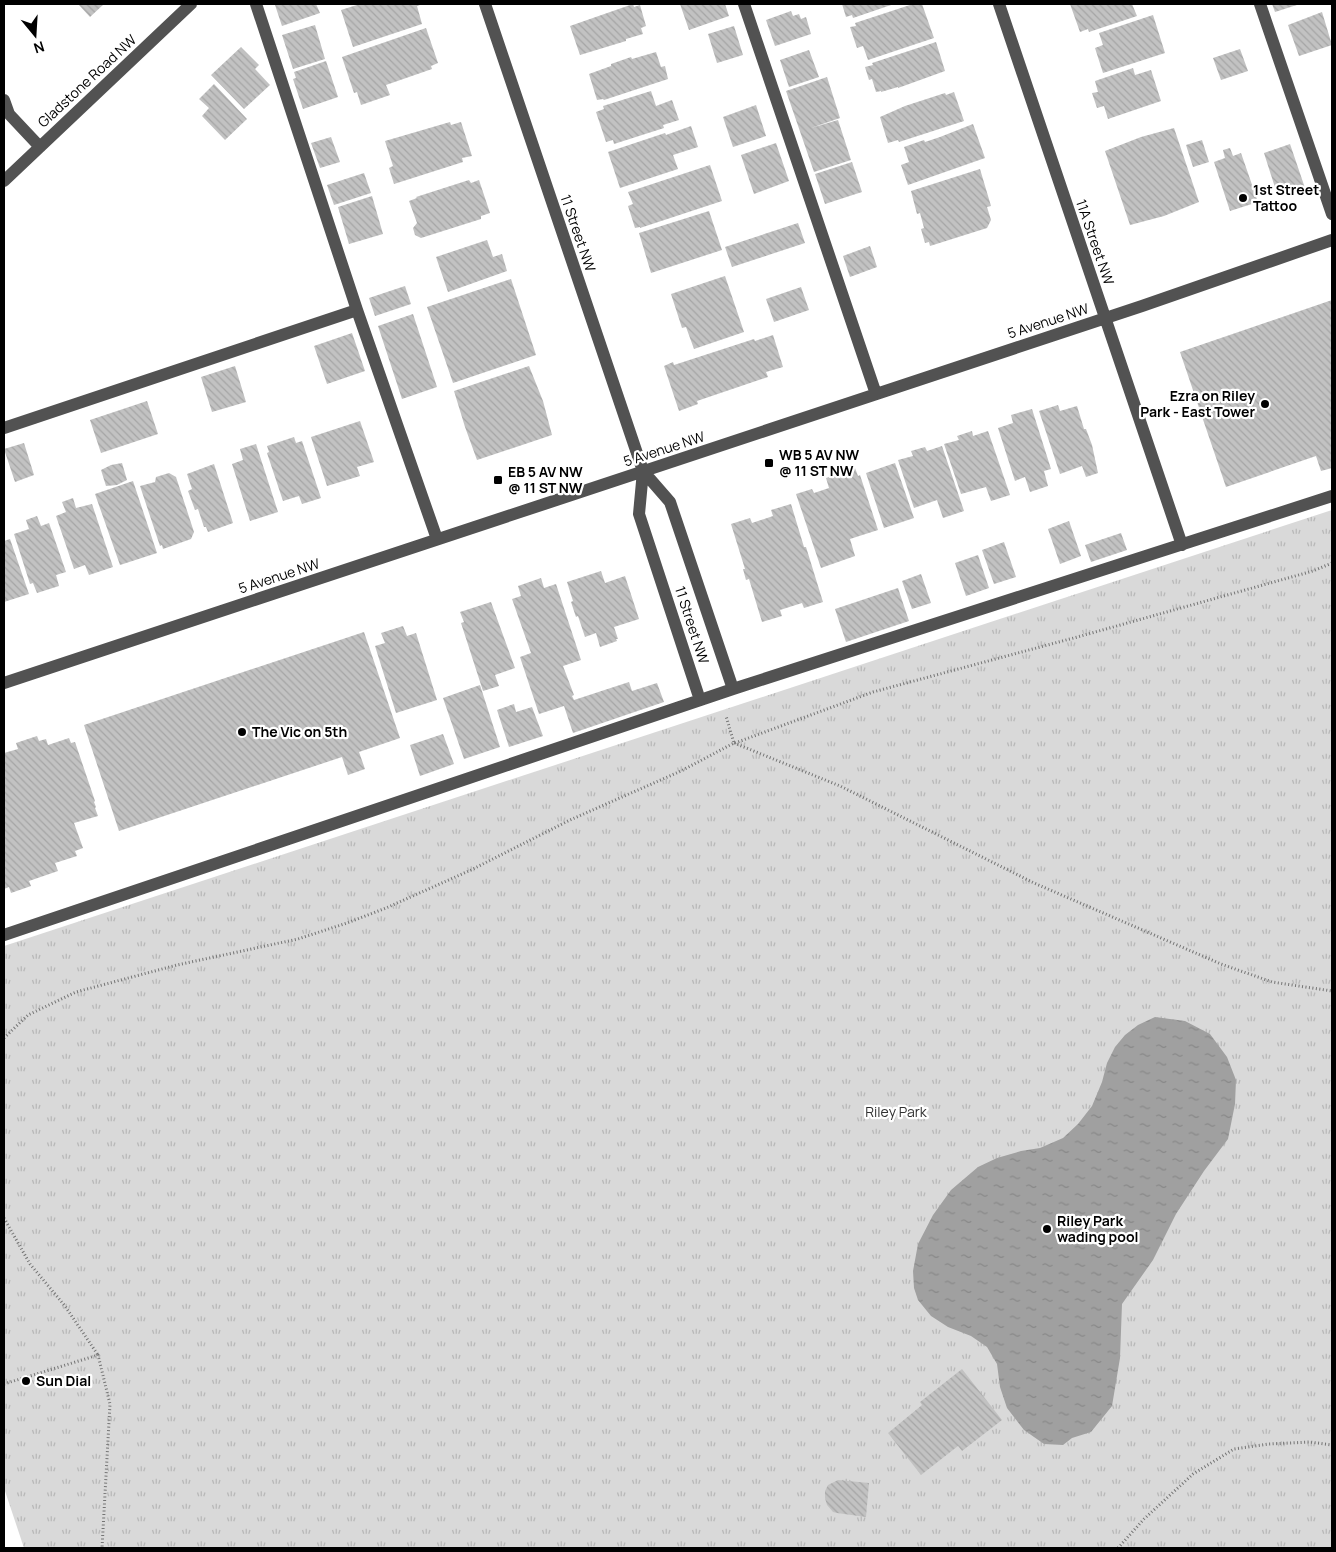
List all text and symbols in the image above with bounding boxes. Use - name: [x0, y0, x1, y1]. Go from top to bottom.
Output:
- north arrow: [10, 10, 60, 60]
- street label: Gladstone Road NW: [34, 31, 140, 131]
- place label: 1st Street Tattoo: [1253, 180, 1319, 215]
- street label: 11 Street NW: [556, 192, 601, 274]
- marker: 1st Street Tattoo: [1237, 192, 1249, 204]
- street label: 11A Street NW: [1072, 197, 1119, 287]
- street label: 5 Avenue NW: [1005, 298, 1091, 343]
- place label: Ezra on Riley Park - East Tower: [1140, 386, 1255, 421]
- marker: Ezra on Riley Park - East Tower: [1259, 398, 1271, 410]
- street label: 5 Avenue NW: [621, 426, 707, 471]
- place label: WB 5 AV NW @ 11 ST NW: [779, 445, 860, 480]
- marker: WB 5 AV NW @ 11 ST NW: [763, 457, 775, 469]
- place label: EB 5 AV NW @ 11 ST NW: [508, 462, 583, 497]
- marker: EB 5 AV NW @ 11 ST NW: [492, 474, 504, 486]
- street label: 5 Avenue NW: [236, 553, 322, 598]
- street label: 11 Street NW: [671, 584, 714, 666]
- place label: The Vic on 5th: [252, 722, 347, 741]
- marker: The Vic on 5th: [236, 726, 248, 738]
- park label: Riley Park: [865, 1102, 928, 1121]
- place label: Riley Park wading pool: [1057, 1211, 1138, 1246]
- marker: Riley Park wading pool: [1041, 1223, 1053, 1235]
- place label: Sun Dial: [36, 1371, 91, 1390]
- marker: Sun Dial: [20, 1375, 32, 1387]

